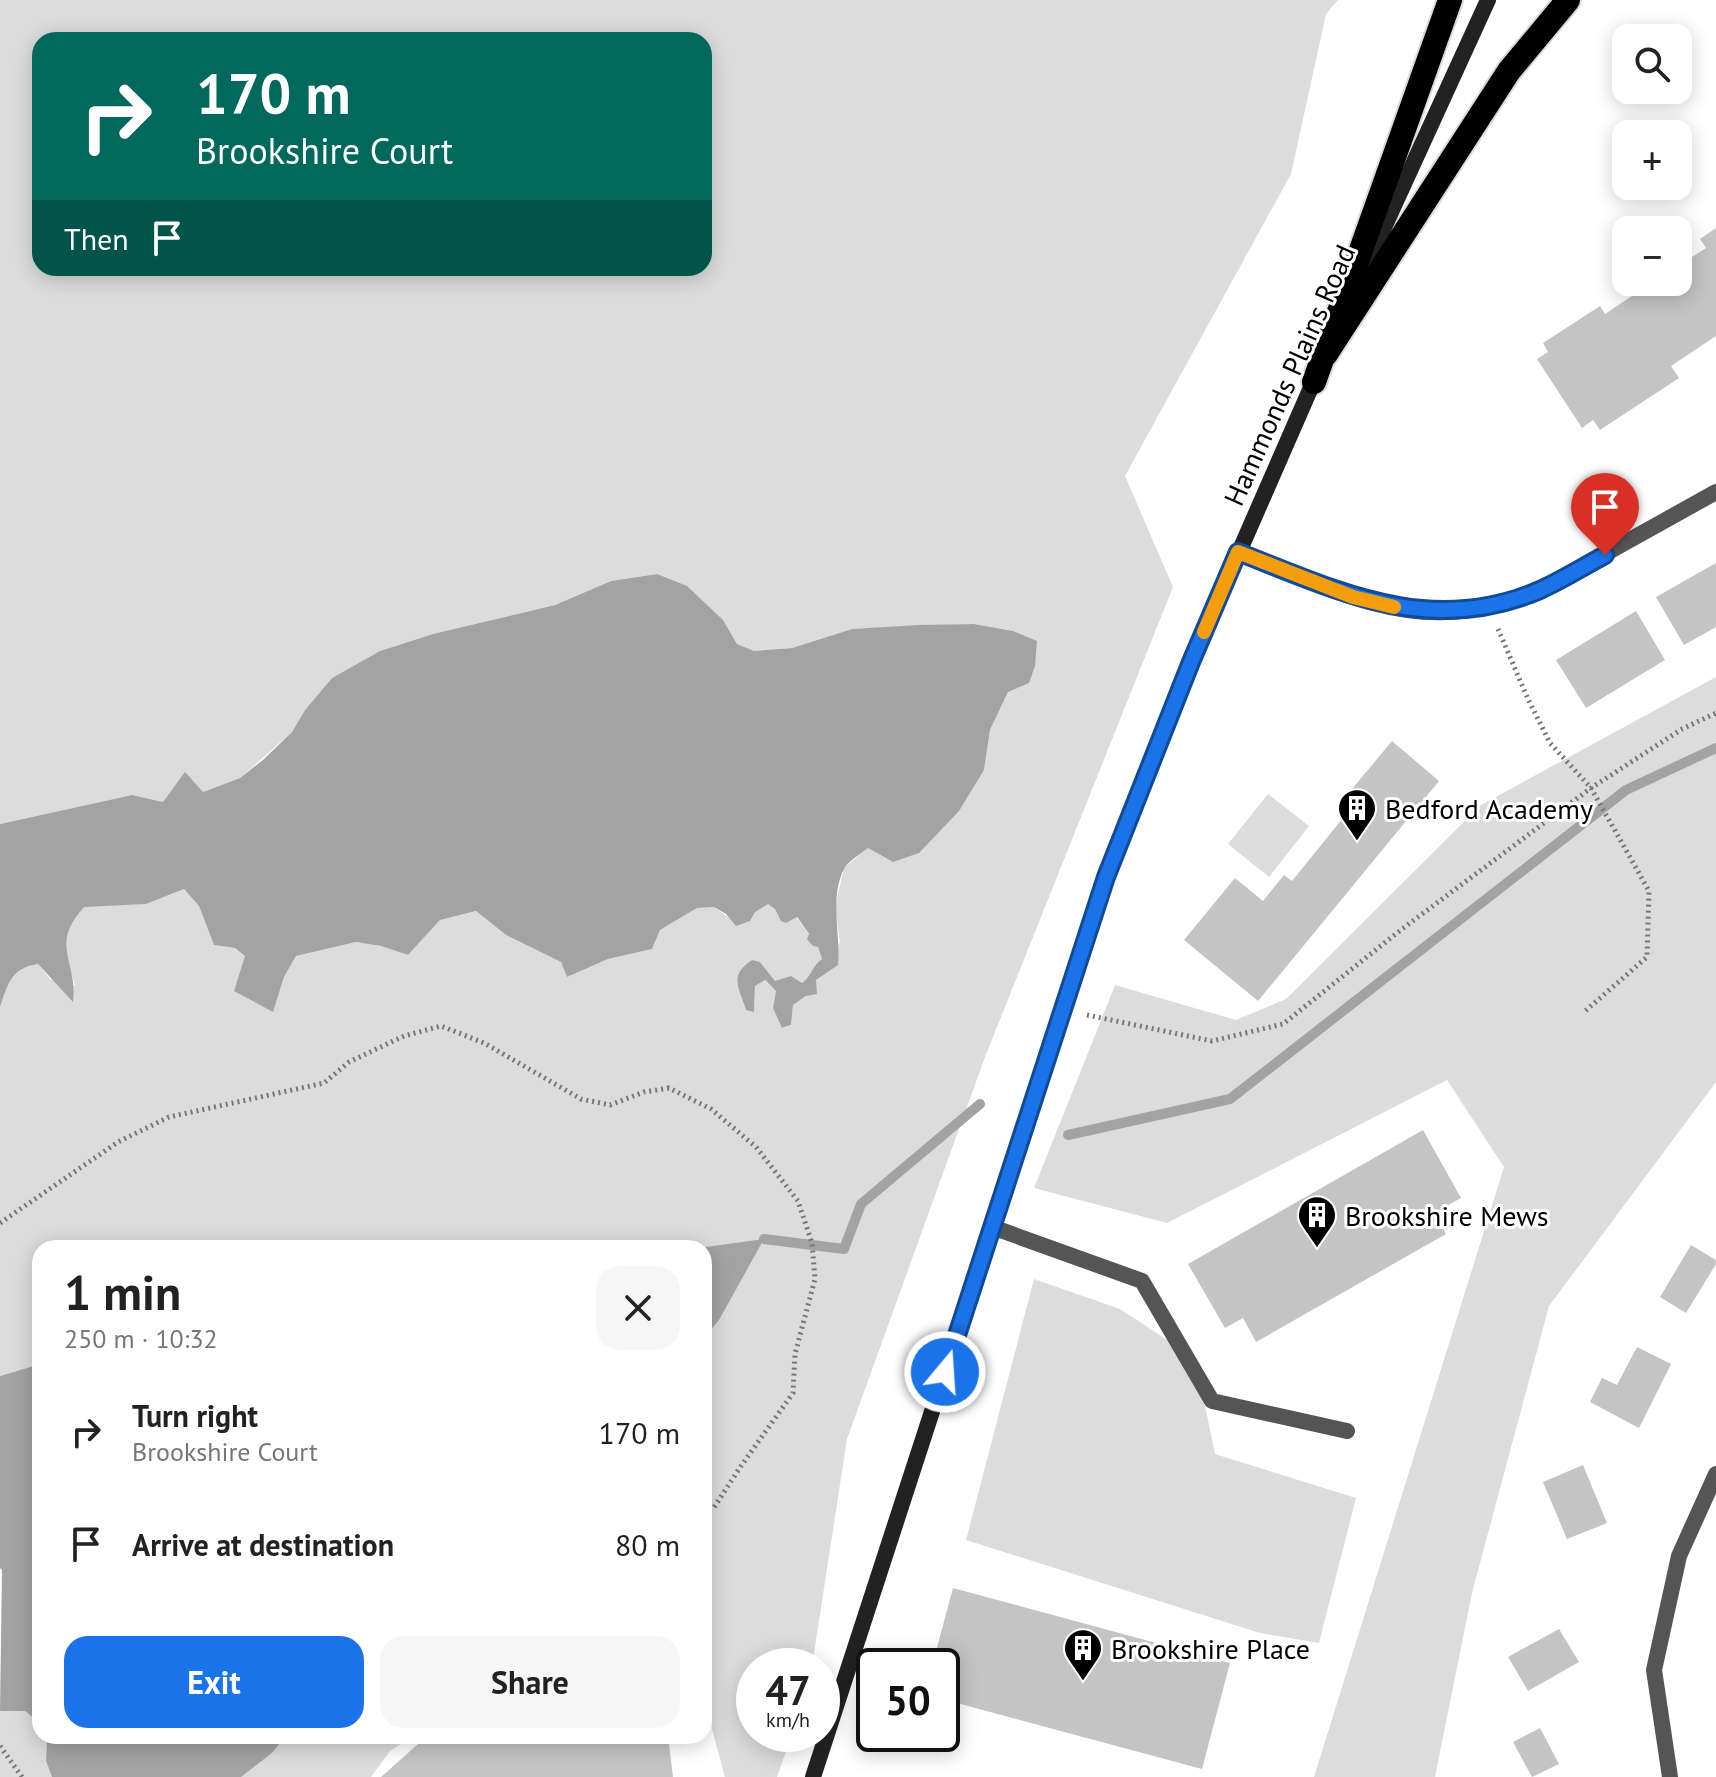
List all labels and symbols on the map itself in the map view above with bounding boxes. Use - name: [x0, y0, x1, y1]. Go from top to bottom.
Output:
- street label: Hammonds Plains Road: [1215, 239, 1363, 511]
- pin: [1571, 473, 1639, 555]
- building icon: Bedford Academy: [1336, 787, 1378, 842]
- place label: Bedford Academy: [1385, 790, 1593, 827]
- building icon: Brookshire Mews: [1296, 1194, 1338, 1249]
- place label: Brookshire Mews: [1345, 1197, 1549, 1234]
- position arrow: [903, 1330, 987, 1414]
- building icon: Brookshire Place: [1062, 1627, 1104, 1682]
- place label: Brookshire Place: [1111, 1630, 1310, 1667]
- speed limit sign: 50: [856, 1648, 960, 1752]

